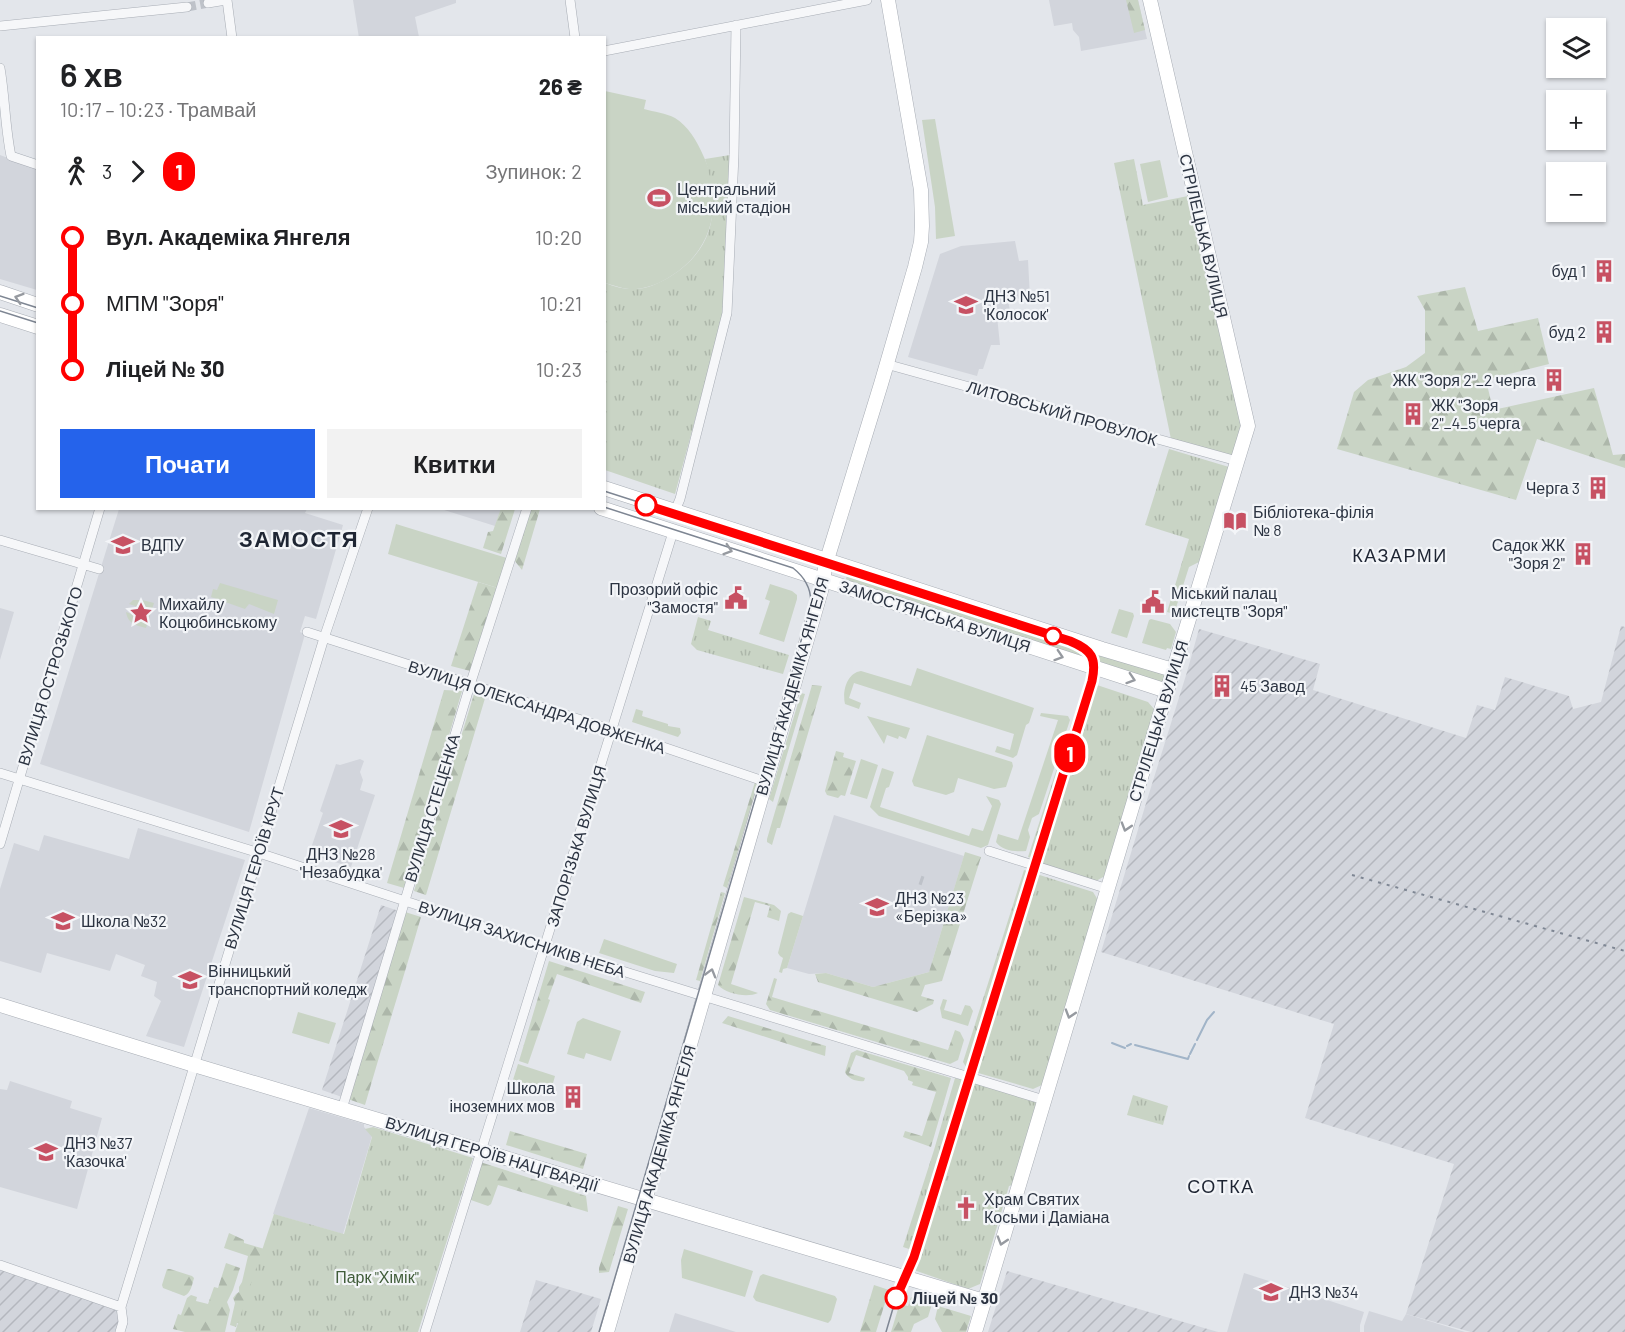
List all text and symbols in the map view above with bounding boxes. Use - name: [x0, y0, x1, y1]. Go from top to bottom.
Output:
- map controls: [1546, 18, 1606, 222]
- button: layers: [1546, 18, 1606, 78]
- text: 6 хв: [60, 54, 123, 94]
- text: 26 ₴: [539, 73, 582, 99]
- button: +: [1546, 90, 1606, 150]
- text: 10:17 – 10:23 · Трамвай: [60, 97, 257, 121]
- street label: СТРІЛЕЦЬКА ВУЛИЦЯ: [1176, 152, 1233, 320]
- icon: walk: [60, 155, 93, 188]
- icon: forward: [121, 155, 154, 188]
- text: 3: [102, 159, 112, 183]
- text: 1: [175, 159, 183, 184]
- text: Зупинок: 2: [486, 159, 582, 183]
- button: −: [1546, 162, 1606, 222]
- place label: Центральний міський стадіон: [677, 179, 791, 216]
- sports icon: Центральний міський стадіон: [646, 185, 672, 211]
- text: Вул. Академіка Янгеля: [106, 223, 351, 249]
- text: 10:20: [535, 225, 582, 249]
- building icon: буд 1: [1591, 258, 1617, 284]
- place label: буд 1: [1552, 261, 1586, 280]
- place label: ДНЗ №51 'Колосок': [984, 286, 1050, 323]
- text: МПМ "Зоря": [106, 289, 224, 315]
- text: 10:21: [539, 291, 582, 315]
- school or university icon: ДНЗ №51 'Колосок': [953, 292, 979, 318]
- one-way arrow: [14, 293, 25, 306]
- building icon: буд 2: [1591, 319, 1617, 345]
- place label: буд 2: [1549, 322, 1586, 341]
- text: Ліцей № 30: [106, 355, 225, 381]
- text: 10:23: [536, 357, 582, 381]
- building icon: ЖК "Зоря 2"_2 черга: [1541, 367, 1567, 393]
- place label: ЖК "Зоря 2"_2 черга: [1393, 370, 1536, 389]
- street label: ЛИТОВСЬКИЙ ПРОВУЛОК: [965, 376, 1160, 449]
- place label: ЖК "Зоря 2"_4_5 черга: [1431, 395, 1520, 432]
- building icon: ЖК "Зоря 2"_4_5 черга: [1400, 401, 1426, 427]
- button: Почати: [60, 429, 315, 498]
- button: Квитки: [327, 429, 582, 498]
- building icon: Черга 3: [1585, 475, 1611, 501]
- place label: Черга 3: [1526, 478, 1580, 497]
- unlabelled marker: [635, 494, 657, 516]
- place label: Бібліотека-філія № 8: [1253, 502, 1374, 539]
- library icon: Бібліотека-філія № 8: [1222, 508, 1248, 534]
- district label: ЗАМОСТЯ: [239, 525, 359, 551]
- school or university icon: ВДПУ: [110, 532, 136, 558]
- place label: ВДПУ: [141, 535, 185, 554]
- place label: Садок ЖК "Зоря 2": [1492, 535, 1566, 572]
- building icon: Садок ЖК "Зоря 2": [1570, 541, 1596, 567]
- one-way arrow: [722, 543, 733, 555]
- district label: КАЗАРМИ: [1352, 544, 1448, 566]
- street label: ВУЛИЦЯ АКАДЕМІКА ЯНГЕЛЯ: [751, 574, 832, 797]
- street label: ЗАМОСТЯНСЬКА ВУЛИЦЯ: [837, 576, 1033, 655]
- place label: Прозорий офіс "Замостя": [609, 579, 718, 616]
- place label: Міський палац мистецтв "Зоря": [1171, 583, 1288, 620]
- street label: ВУЛИЦЯ ОСТРОЗЬКОГО: [13, 584, 86, 768]
- public building icon: Прозорий офіс "Замостя": [723, 585, 749, 611]
- public building icon: Міський палац мистецтв "Зоря": [1140, 589, 1166, 615]
- place label: Михайлу Коцюбинському: [159, 594, 277, 631]
- place icon: Михайлу Коцюбинському: [128, 600, 154, 626]
- unlabelled marker: [1044, 627, 1062, 645]
- street label: СТРІЛЕЦЬКА ВУЛИЦЯ: [1124, 638, 1191, 804]
- one-way arrow: [1053, 648, 1064, 661]
- street label: ВУЛИЦЯ ОЛЕКСАНДРА ДОВЖЕНКА: [406, 656, 668, 757]
- one-way arrow: [1125, 671, 1136, 684]
- building icon: 45 Завод: [1209, 673, 1235, 699]
- place label: 45 Завод: [1240, 676, 1306, 695]
- street label: ВУЛИЦЯ СТЕЦЕНКА: [400, 731, 463, 884]
- line badge: 1: [1050, 734, 1090, 772]
- text: 1: [1066, 741, 1074, 766]
- street label: ЗАПОРІЗЬКА ВУЛИЦЯ: [542, 763, 609, 929]
- street label: ВУЛИЦЯ ГЕРОЇВ КРУТ: [220, 784, 287, 951]
- school or university icon: ДНЗ №28 'Незабудка': [328, 816, 354, 842]
- one-way arrow: [1121, 821, 1133, 832]
- place label: ДНЗ №28 'Незабудка': [300, 844, 382, 881]
- place label: ДНЗ №23 «Берізка»: [895, 888, 968, 925]
- school or university icon: ДНЗ №23 «Берізка»: [864, 894, 890, 920]
- street label: ВУЛИЦЯ ЗАХИСНИКІВ НЕБА: [416, 896, 628, 981]
- school or university icon: Школа №32: [50, 908, 76, 934]
- place label: Школа №32: [81, 911, 167, 930]
- place label: Вінницький транспортний коледж: [208, 961, 367, 998]
- school or university icon: Вінницький транспортний коледж: [177, 967, 203, 993]
- one-way arrow: [704, 968, 716, 979]
- one-way arrow: [1065, 1008, 1077, 1019]
- street label: ВУЛИЦЯ АКАДЕМІКА ЯНГЕЛЯ: [618, 1042, 699, 1265]
- place label: Школа іноземних мов: [449, 1078, 555, 1115]
- building icon: Школа іноземних мов: [560, 1084, 586, 1110]
- street label: ВУЛИЦЯ ГЕРОЇВ НАЦГВАРДІЇ: [383, 1112, 601, 1195]
- place label: ДНЗ №37 'Казочка': [64, 1133, 133, 1170]
- school or university icon: ДНЗ №37 'Казочка': [33, 1139, 59, 1165]
- district label: СОТКА: [1187, 1175, 1255, 1197]
- place label: Храм Святих Косьми і Даміана: [984, 1189, 1109, 1226]
- church icon: Храм Святих Косьми і Даміана: [953, 1195, 979, 1221]
- one-way arrow: [997, 1235, 1009, 1246]
- park label: Парк "Хімік": [335, 1267, 419, 1286]
- school or university icon: ДНЗ №34: [1258, 1279, 1284, 1305]
- place label: ДНЗ №34: [1289, 1282, 1358, 1301]
- marker: Ліцей № 30: [885, 1287, 907, 1309]
- place label: Ліцей № 30: [912, 1288, 998, 1307]

